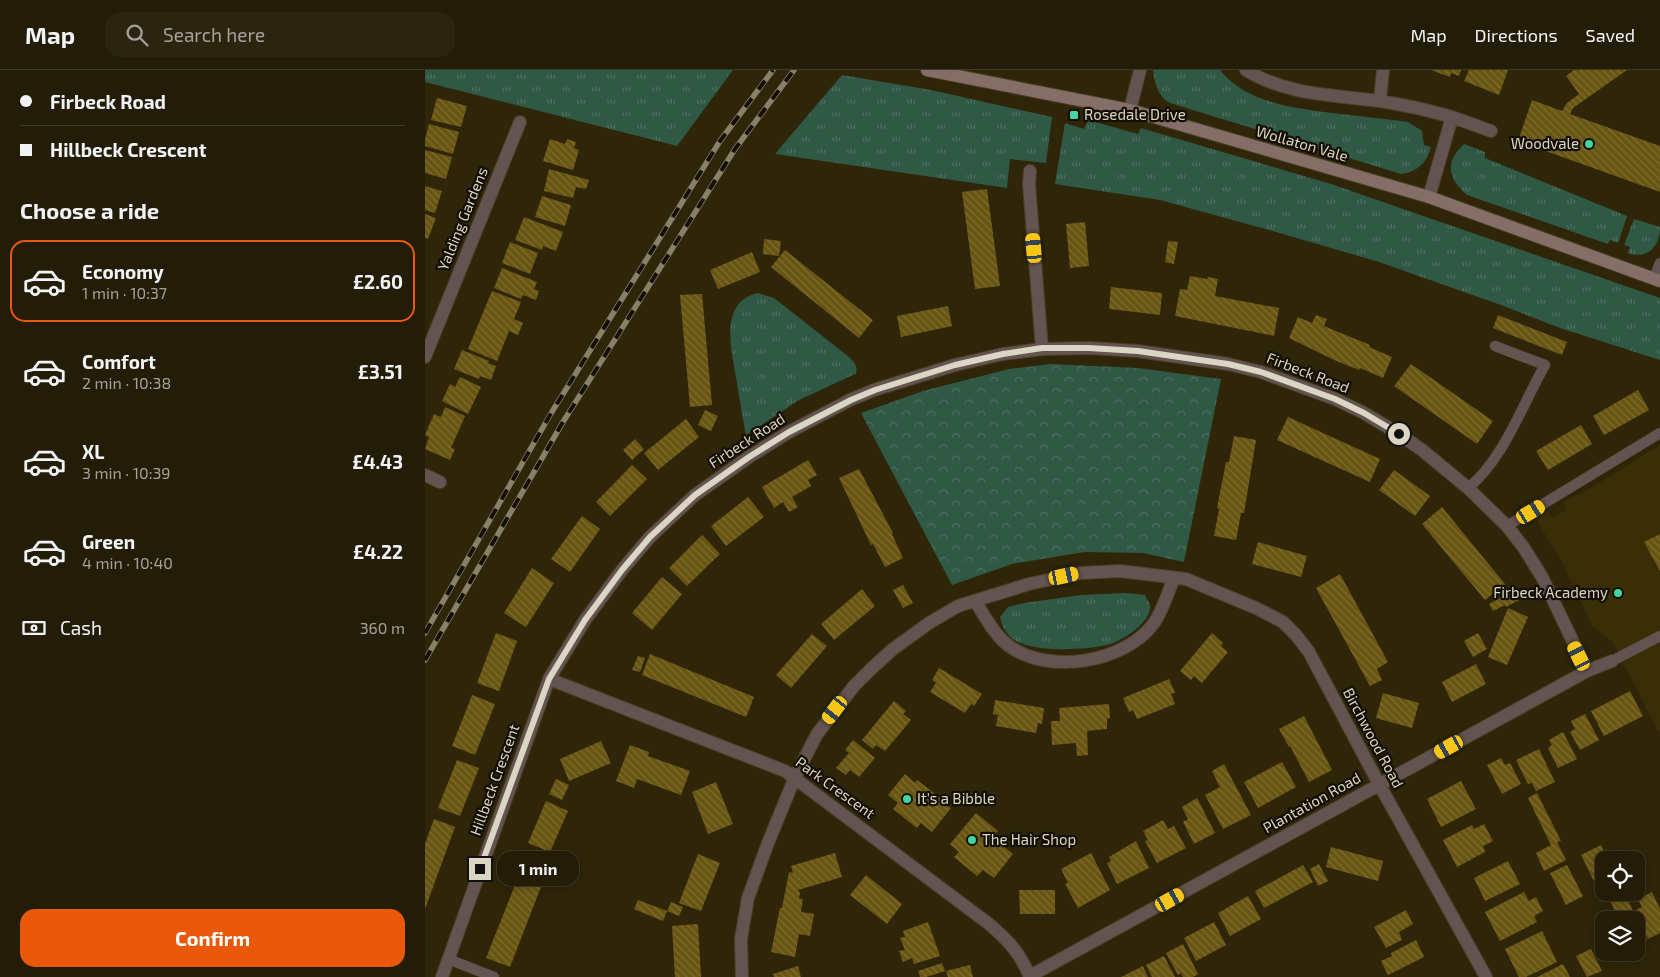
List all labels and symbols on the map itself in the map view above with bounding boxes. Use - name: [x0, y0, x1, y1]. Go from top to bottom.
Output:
- place label: Rosedale Drive: [1084, 105, 1186, 123]
- marker: Rosedale Drive: [1068, 109, 1080, 121]
- street label: Wollaton Vale: [1254, 121, 1350, 165]
- place label: Woodvale: [1511, 134, 1579, 152]
- marker: Woodvale: [1583, 138, 1595, 150]
- street label: Yalding Gardens: [433, 164, 491, 273]
- car: [1025, 232, 1042, 264]
- street label: Firbeck Road: [1264, 348, 1352, 396]
- street label: Firbeck Road: [705, 409, 788, 471]
- route start: [1388, 423, 1410, 445]
- car: [1514, 498, 1547, 526]
- car: [1047, 566, 1080, 586]
- place label: Firbeck Academy: [1493, 583, 1608, 601]
- marker: Firbeck Academy: [1612, 587, 1624, 599]
- car: [1565, 639, 1592, 673]
- street label: Birchwood Road: [1340, 684, 1408, 791]
- car: [819, 694, 850, 726]
- street label: Hillbeck Crescent: [466, 721, 523, 838]
- car: [1432, 733, 1465, 761]
- street label: Park Crescent: [792, 752, 879, 822]
- street label: Plantation Road: [1260, 768, 1363, 836]
- place label: It's a Bibble: [917, 789, 995, 807]
- marker: It's a Bibble: [901, 793, 913, 805]
- place label: The Hair Shop: [982, 830, 1076, 848]
- marker: The Hair Shop: [966, 834, 978, 846]
- callout: 1 min: [497, 852, 580, 886]
- route end: [469, 858, 491, 880]
- car: [1153, 886, 1186, 914]

